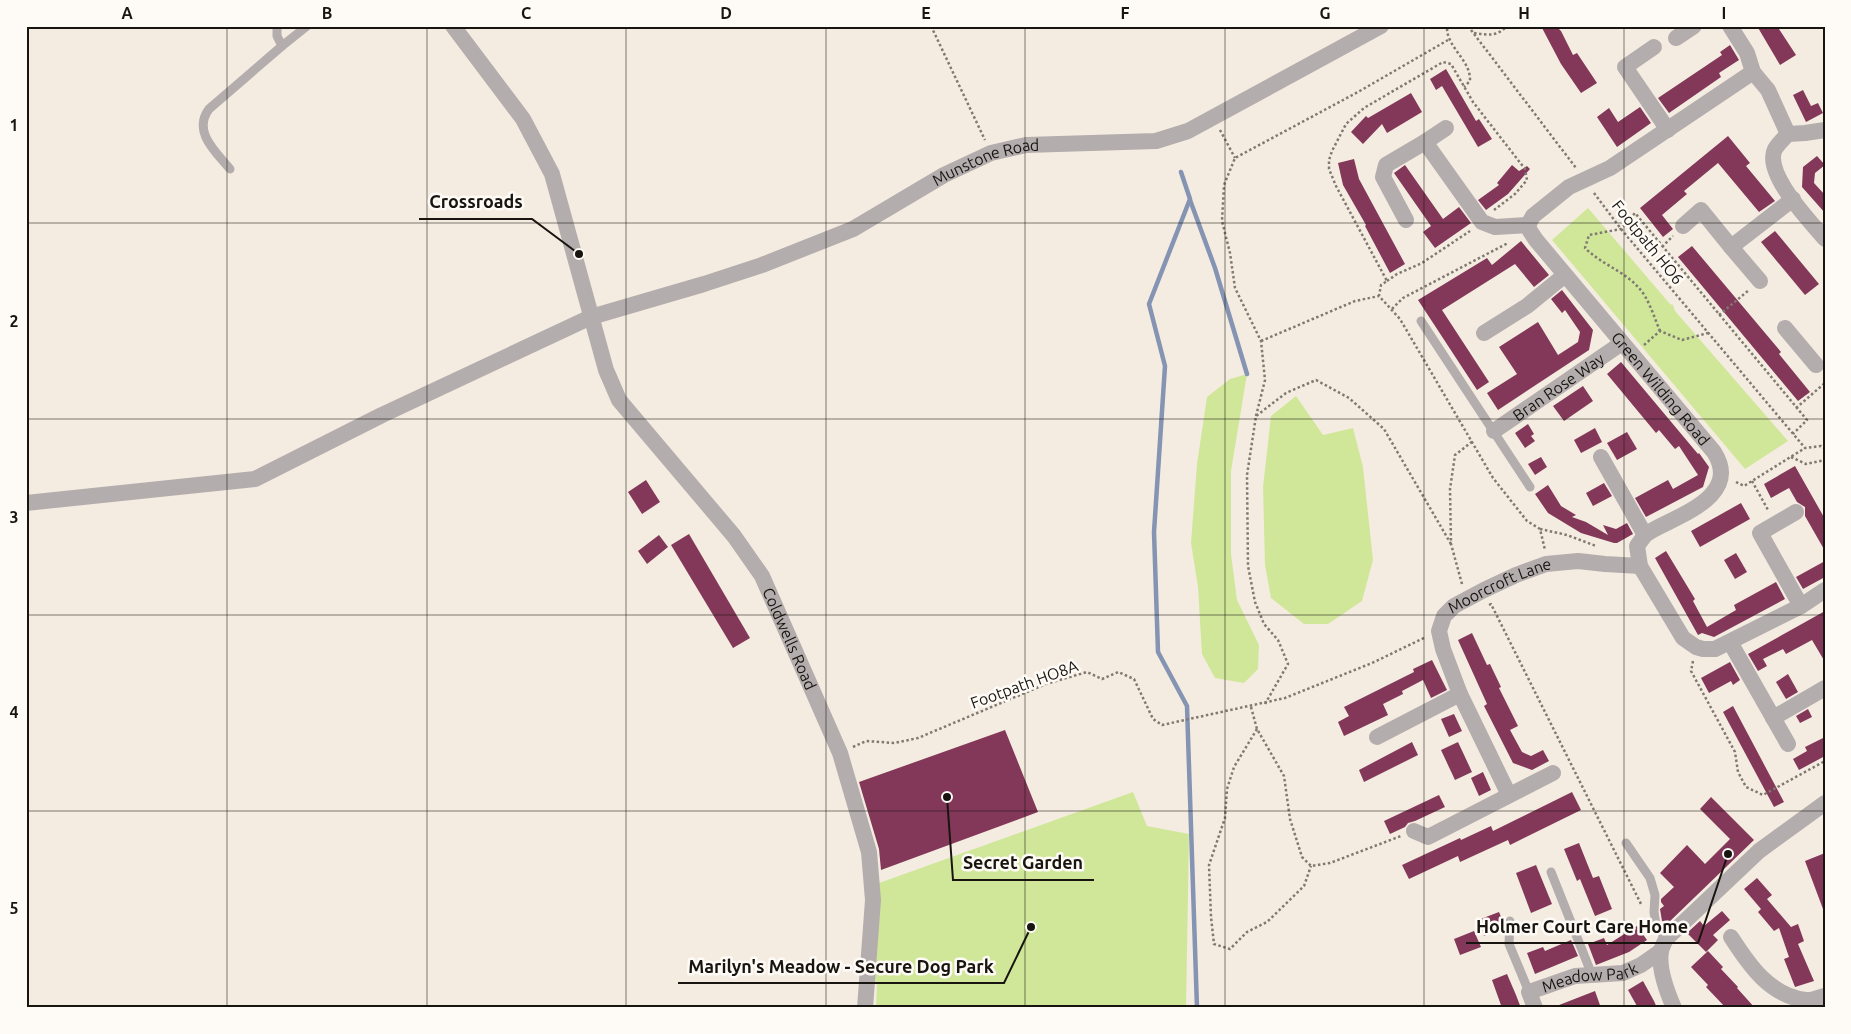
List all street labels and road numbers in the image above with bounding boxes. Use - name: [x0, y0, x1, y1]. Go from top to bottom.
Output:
- street label: Munstone Road: [929, 135, 1039, 189]
- street label: Footpath HO6: [1609, 196, 1687, 288]
- street label: Green Wilding Road: [1608, 328, 1713, 449]
- street label: Bran Rose Way: [1509, 349, 1607, 424]
- street label: Moorcroft Lane: [1445, 555, 1552, 617]
- street label: Coldwells Road: [759, 585, 820, 693]
- street label: Footpath HO8A: [968, 656, 1081, 712]
- street label: Meadow Park: [1539, 959, 1640, 996]

